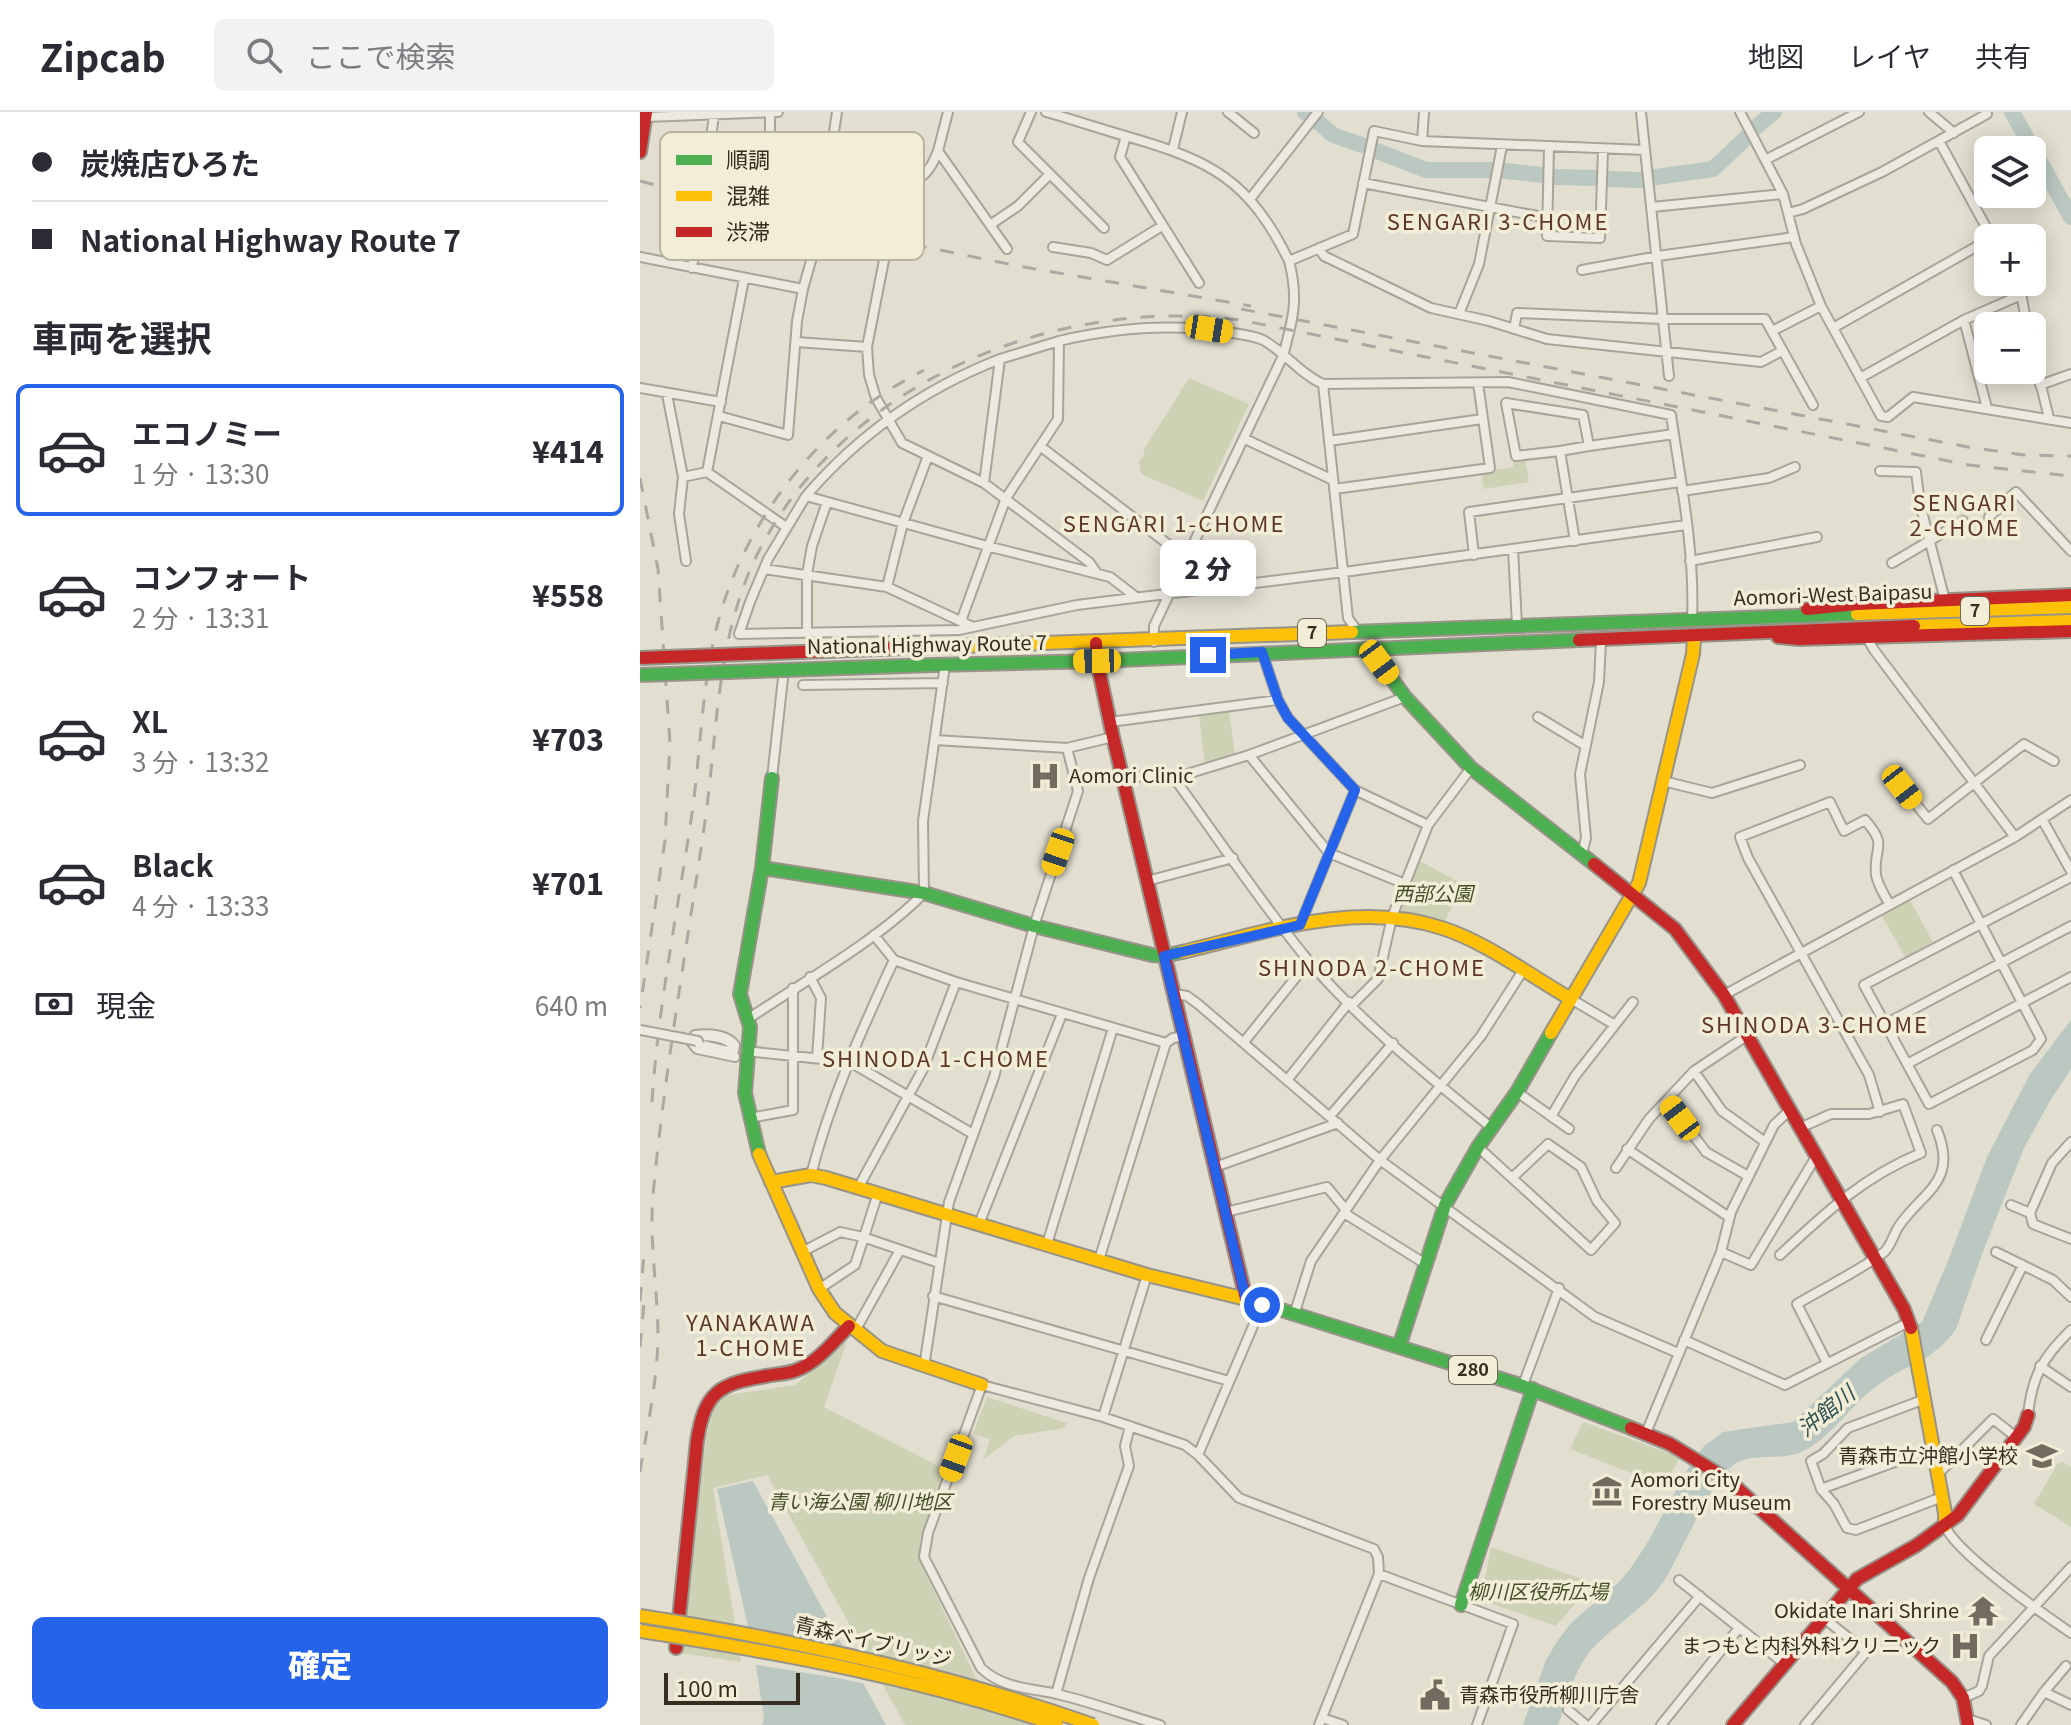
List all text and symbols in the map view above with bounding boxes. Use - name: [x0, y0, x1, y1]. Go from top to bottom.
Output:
- search box: [214, 19, 774, 91]
- text: Zipcab: [40, 28, 166, 83]
- icon: search: [242, 33, 286, 77]
- text: ここで検索: [306, 33, 456, 77]
- text: 地図: [1748, 35, 1804, 75]
- text: レイヤ: [1848, 35, 1931, 75]
- text: 共有: [1975, 35, 2031, 75]
- legend: [660, 132, 924, 260]
- map controls: [1974, 136, 2046, 384]
- button: layers: [1974, 136, 2046, 208]
- text: 炭焼店ひろた: [80, 140, 260, 184]
- text: 順調: [726, 142, 770, 174]
- text: 混雑: [726, 178, 770, 210]
- district label: SENGARI 3-CHOME: [1387, 204, 1609, 236]
- text: 渋滞: [726, 214, 770, 246]
- text: National Highway Route 7: [80, 217, 461, 261]
- button: +: [1974, 224, 2046, 296]
- text: 車両を選択: [32, 310, 212, 362]
- button: −: [1974, 312, 2046, 384]
- car: [1183, 313, 1235, 345]
- text: エコノミー: [132, 410, 282, 454]
- icon: car: [36, 414, 108, 486]
- text: ¥414: [532, 428, 604, 472]
- text: 1 分 · 13:30: [132, 454, 269, 491]
- district label: SENGARI 2-CHOME: [1909, 485, 2021, 542]
- district label: SENGARI 1-CHOME: [1063, 506, 1285, 538]
- callout: 2 分: [1160, 539, 1256, 595]
- text: 2 分: [1184, 549, 1232, 586]
- text: コンフォート: [132, 554, 311, 598]
- icon: car: [36, 558, 108, 630]
- text: ¥558: [532, 572, 604, 616]
- street label: Aomori-West Baipasu: [1733, 576, 1933, 611]
- road number: 7: [1961, 597, 1989, 625]
- text: 2 分 · 13:31: [132, 598, 269, 635]
- road number: 7: [1298, 619, 1326, 647]
- street label: National Highway Route 7: [807, 627, 1047, 660]
- car: [1355, 636, 1403, 688]
- route end: [1190, 637, 1226, 673]
- car: [1073, 649, 1121, 673]
- text: XL: [132, 698, 168, 742]
- icon: car: [36, 702, 108, 774]
- text: ¥703: [532, 716, 604, 760]
- text: 3 分 · 13:32: [132, 742, 269, 779]
- hospital icon: Aomori Clinic: [1028, 759, 1062, 793]
- place label: Aomori Clinic: [1069, 760, 1194, 789]
- car: [1878, 761, 1926, 813]
- car: [1039, 825, 1077, 879]
- text: Black: [132, 842, 214, 886]
- icon: car: [36, 846, 108, 918]
- text: ¥701: [532, 860, 604, 904]
- park label: 西部公園: [1393, 878, 1476, 907]
- text: 4 分 · 13:33: [132, 886, 269, 923]
- district label: SHINODA 2-CHOME: [1258, 950, 1486, 982]
- icon: cash: [32, 982, 76, 1026]
- text: 現金: [96, 982, 156, 1026]
- text: 640 m: [535, 986, 608, 1023]
- district label: SHINODA 3-CHOME: [1701, 1007, 1929, 1039]
- district label: SHINODA 1-CHOME: [822, 1041, 1050, 1073]
- car: [1656, 1092, 1704, 1144]
- route start: [1244, 1287, 1280, 1323]
- district label: YANAKAWA 1-CHOME: [685, 1305, 816, 1362]
- road number: 280: [1449, 1356, 1497, 1384]
- water label: 沖館川: [1789, 1375, 1862, 1443]
- car: [937, 1431, 975, 1485]
- school or university icon: 青森市立沖館小学校: [2025, 1439, 2059, 1473]
- place label: 青森市立沖館小学校: [1838, 1440, 2018, 1469]
- place label: Aomori City Forestry Museum: [1631, 1464, 1791, 1516]
- museum icon: Aomori City Forestry Museum: [1590, 1474, 1624, 1508]
- park label: 青い海公園 柳川地区: [768, 1486, 955, 1515]
- park label: 柳川区役所広場: [1468, 1576, 1610, 1605]
- temple icon: Okidate Inari Shrine: [1966, 1594, 2000, 1628]
- place label: Okidate Inari Shrine: [1774, 1595, 1959, 1624]
- street label: 青森ベイブリッジ: [792, 1608, 955, 1673]
- button: 確定: [32, 1617, 608, 1709]
- hospital icon: まつもと内科外科クリニック: [1948, 1629, 1982, 1663]
- place label: まつもと内科外科クリニック: [1681, 1630, 1941, 1659]
- scale bar: [664, 1669, 800, 1705]
- text: 100 m: [676, 1671, 738, 1703]
- public building icon: 青森市役所柳川庁舎: [1418, 1678, 1452, 1712]
- place label: 青森市役所柳川庁舎: [1459, 1679, 1639, 1708]

